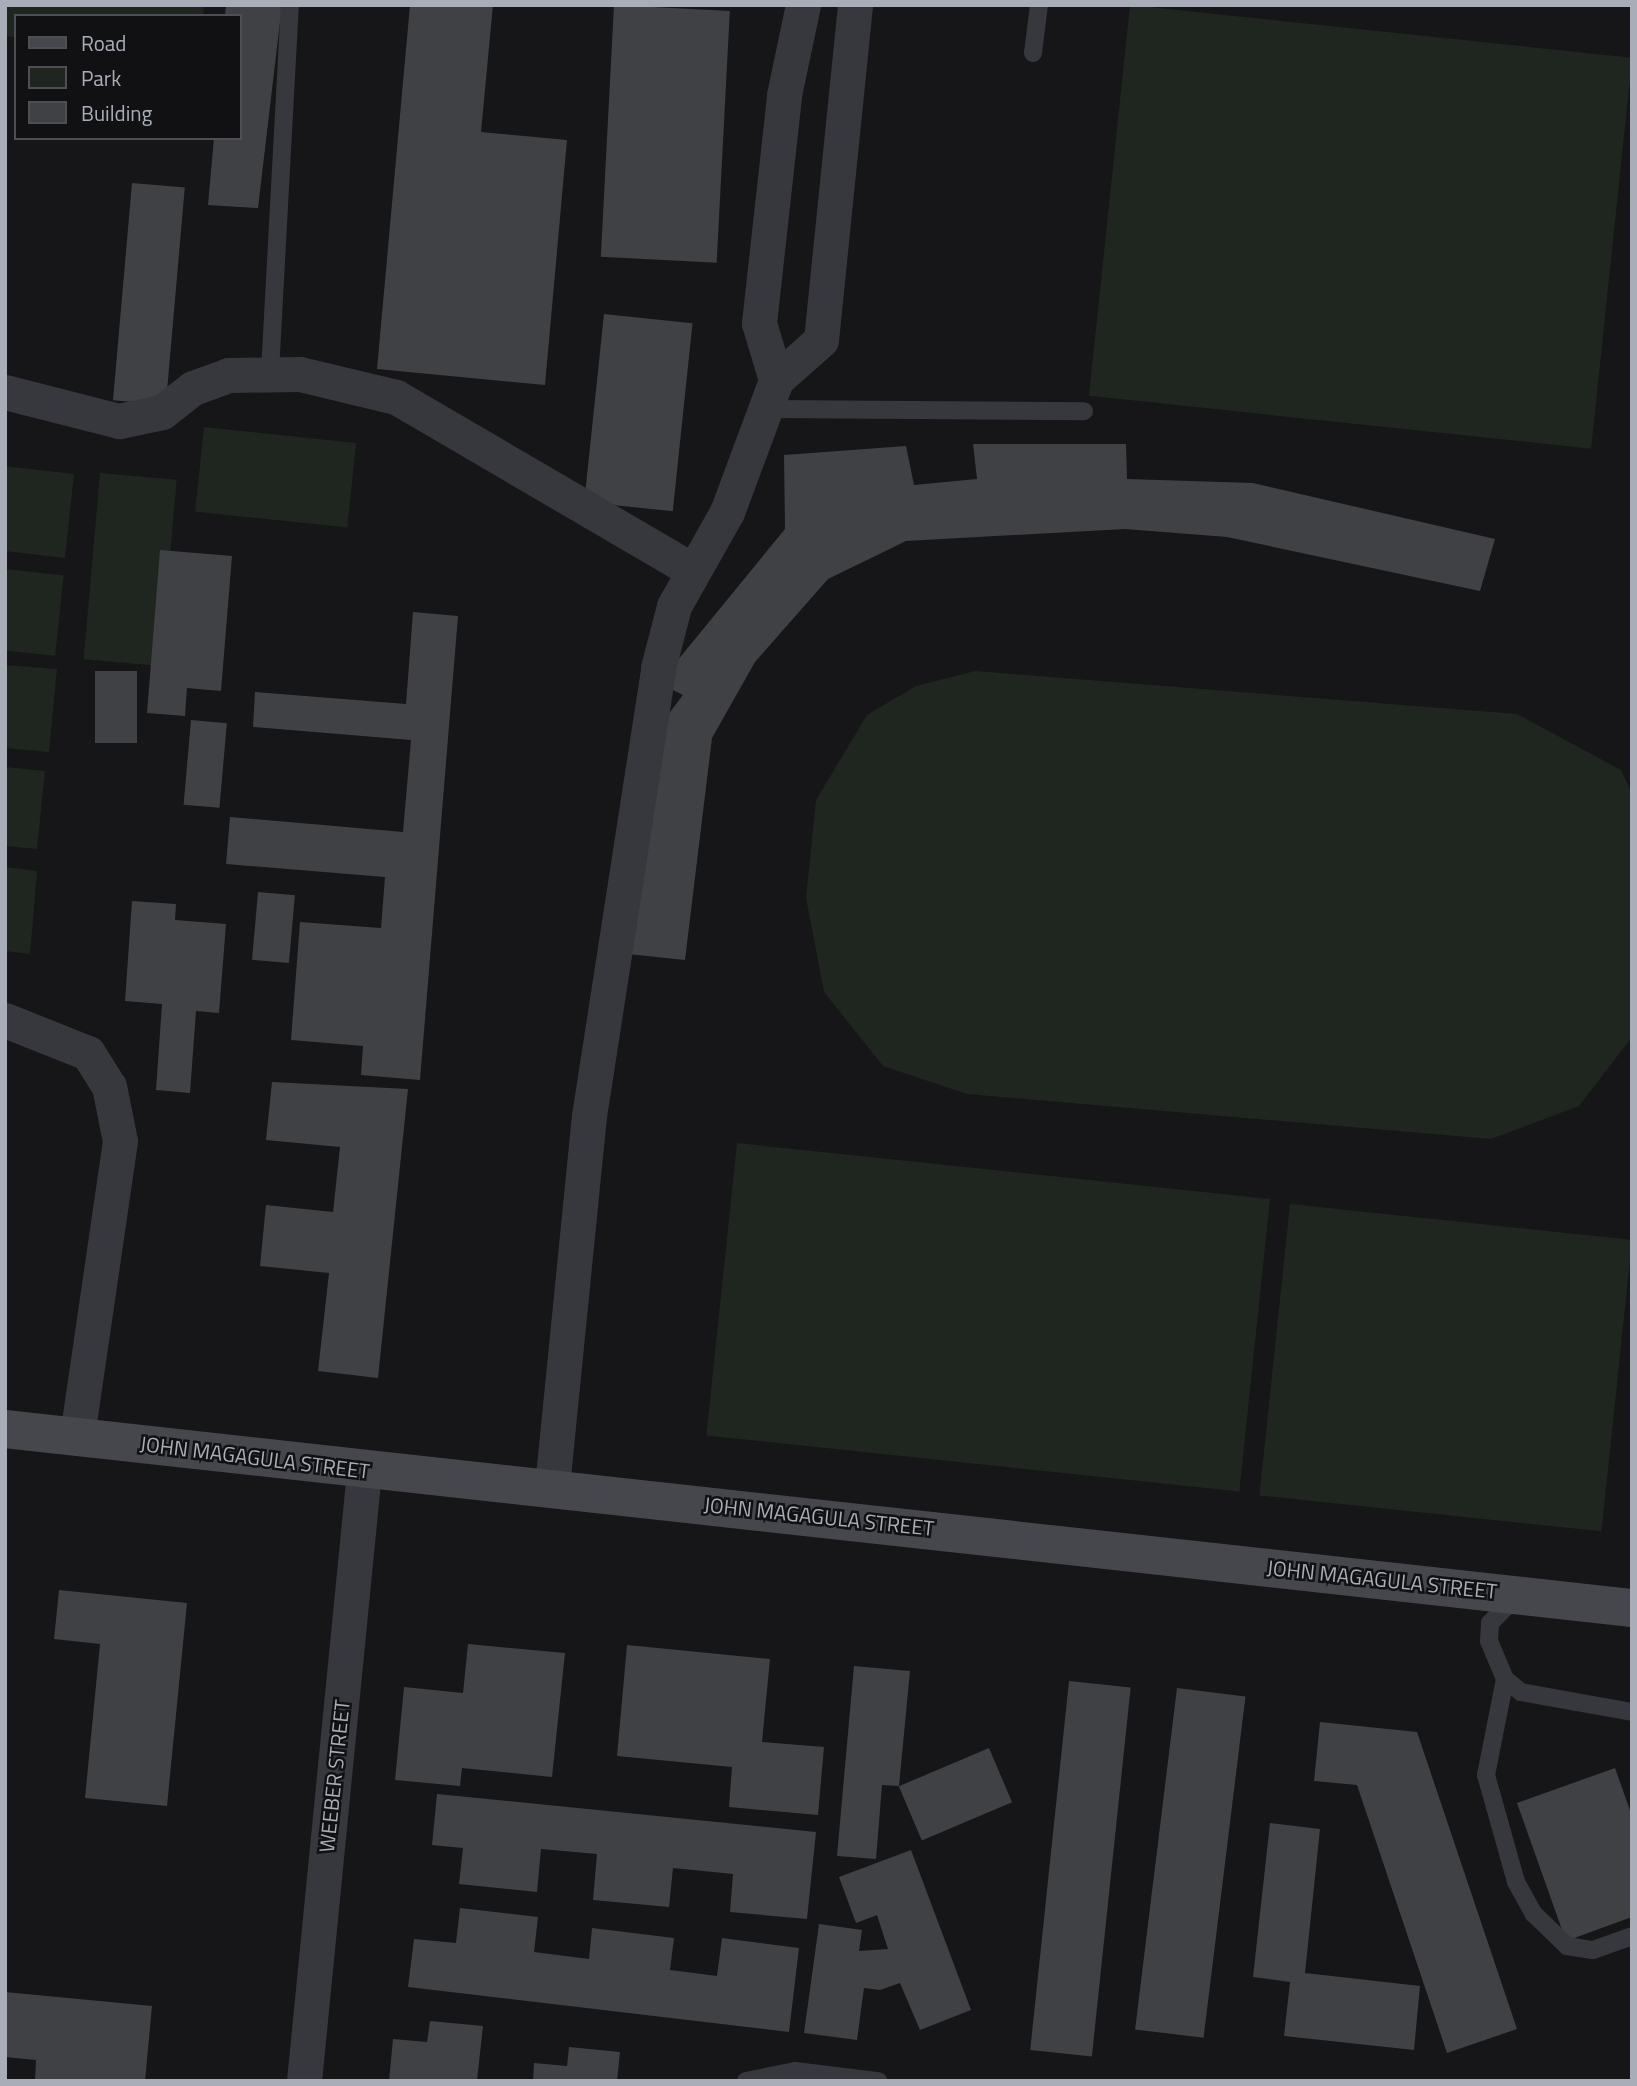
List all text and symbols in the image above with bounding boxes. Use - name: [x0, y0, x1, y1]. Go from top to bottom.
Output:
- legend: [14, 14, 242, 140]
- text: Road: [81, 27, 126, 59]
- text: Park: [81, 62, 121, 94]
- text: Building: [81, 97, 152, 129]
- street label: JOHN MAGAGULA STREET: [139, 1430, 371, 1484]
- street label: JOHN MAGAGULA STREET: [703, 1491, 935, 1541]
- street label: JOHN MAGAGULA STREET: [1266, 1554, 1498, 1604]
- street label: WEEBER STREET: [313, 1698, 355, 1854]

